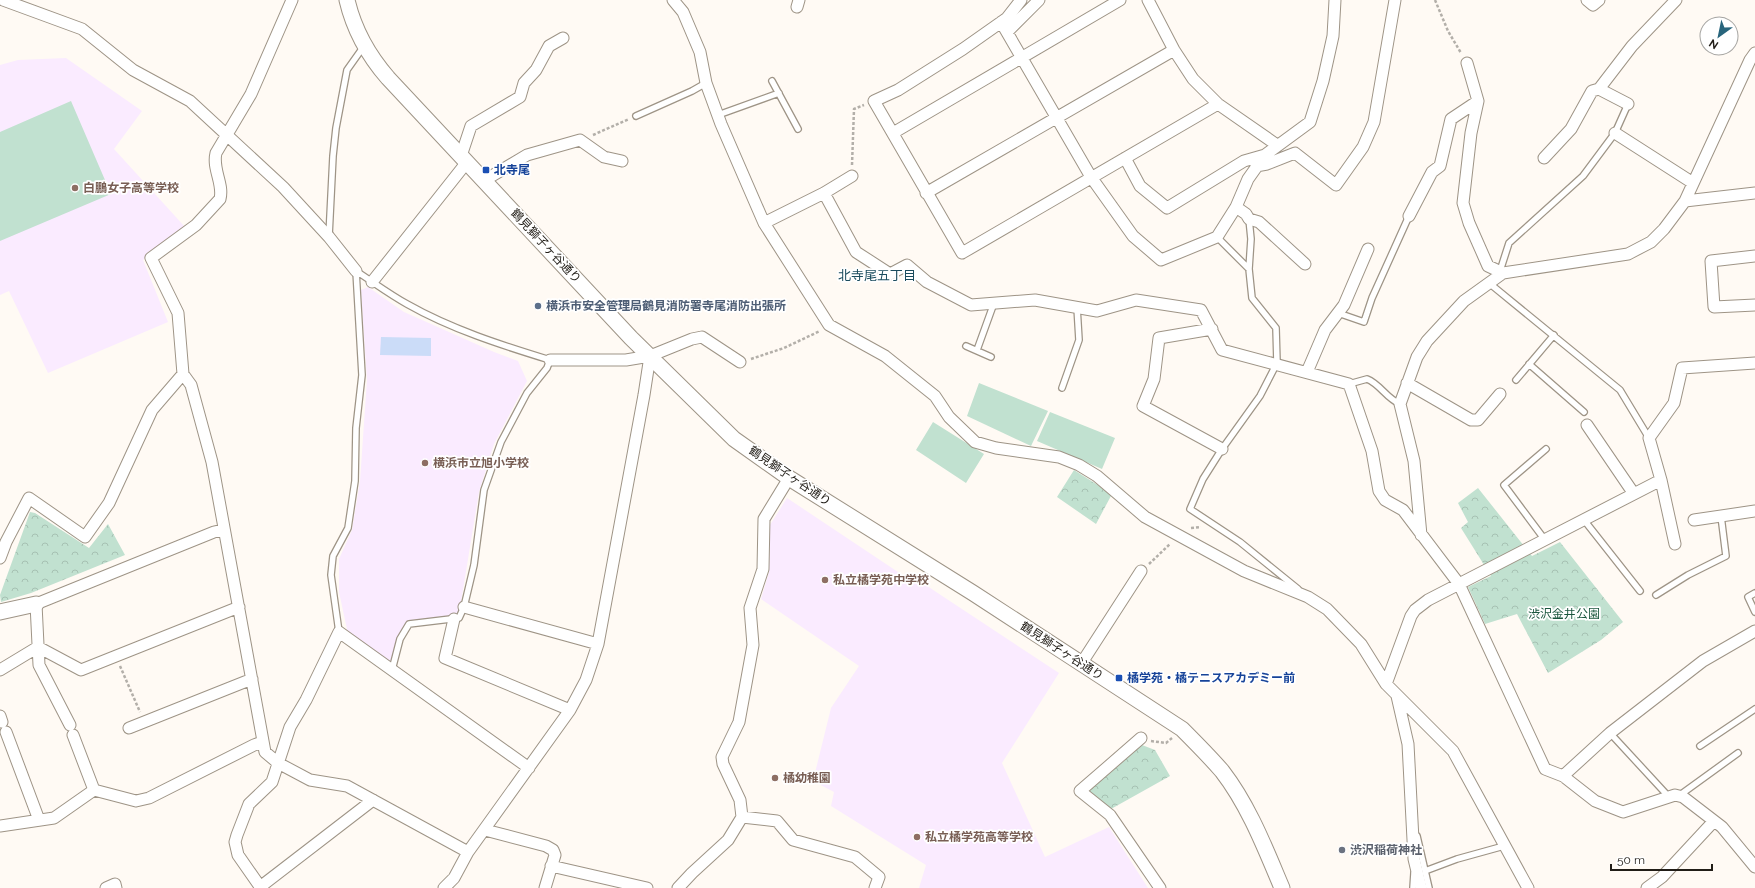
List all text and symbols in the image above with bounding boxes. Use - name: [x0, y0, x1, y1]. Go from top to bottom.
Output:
- north arrow: [1699, 16, 1739, 56]
- text: N: [1707, 36, 1721, 52]
- place label: 北寺尾: [494, 163, 530, 177]
- marker: 北寺尾: [481, 165, 491, 175]
- place label: 白鵬女子高等学校: [83, 181, 179, 195]
- marker: 白鵬女子高等学校: [70, 183, 80, 193]
- street label: 鶴見獅子ヶ谷通り: [508, 206, 584, 286]
- district label: 北寺尾五丁目: [838, 268, 916, 283]
- place label: 横浜市安全管理局鶴見消防署寺尾消防出張所: [546, 299, 786, 313]
- marker: 横浜市安全管理局鶴見消防署寺尾消防出張所: [533, 301, 543, 311]
- street label: 鶴見獅子ヶ谷通り: [746, 443, 834, 509]
- place label: 横浜市立旭小学校: [433, 456, 529, 470]
- marker: 横浜市立旭小学校: [420, 458, 430, 468]
- place label: 私立橘学苑中学校: [833, 573, 929, 587]
- marker: 私立橘学苑中学校: [820, 575, 830, 585]
- park label: 渋沢金井公園: [1528, 607, 1600, 621]
- street label: 鶴見獅子ヶ谷通り: [1018, 619, 1106, 683]
- place label: 橘学苑・橘テニスアカデミー前: [1127, 671, 1295, 685]
- marker: 橘学苑・橘テニスアカデミー前: [1114, 673, 1124, 683]
- place label: 橘幼稚園: [783, 771, 831, 785]
- marker: 橘幼稚園: [770, 773, 780, 783]
- place label: 私立橘学苑高等学校: [925, 830, 1033, 844]
- marker: 私立橘学苑高等学校: [912, 832, 922, 842]
- place label: 渋沢稲荷神社: [1350, 843, 1422, 857]
- marker: 渋沢稲荷神社: [1337, 845, 1347, 855]
- scale bar: [1611, 846, 1712, 872]
- text: 50 m: [1617, 853, 1645, 867]

